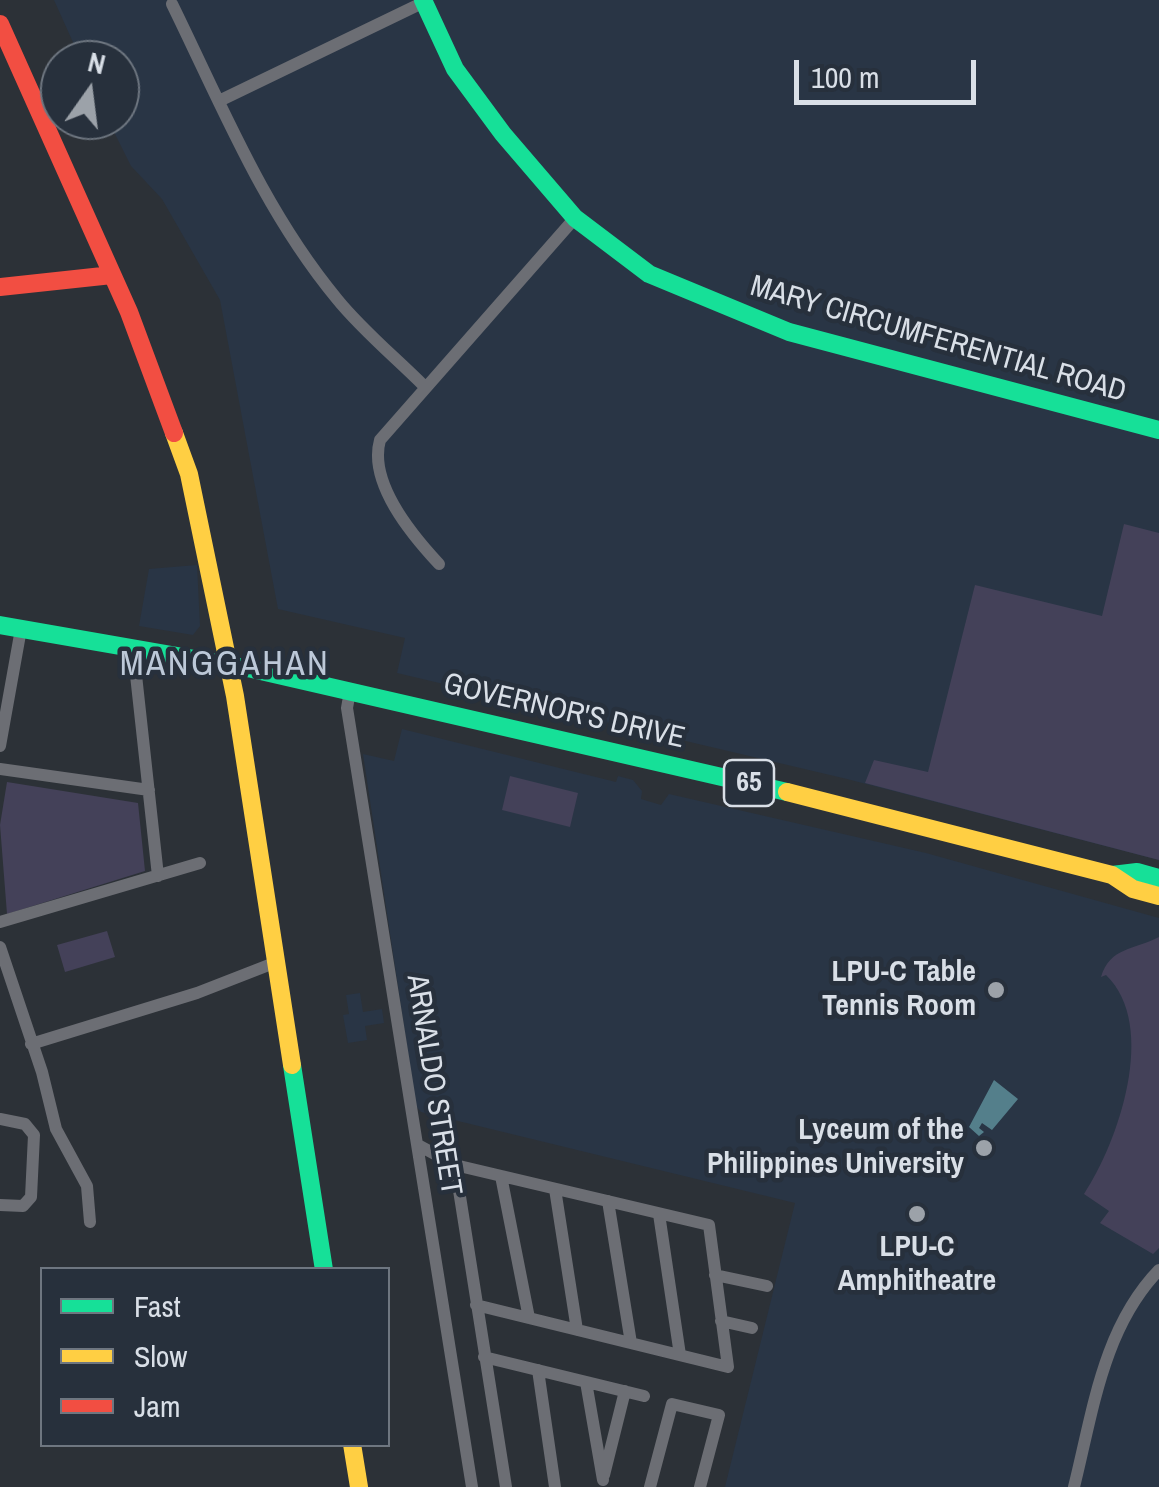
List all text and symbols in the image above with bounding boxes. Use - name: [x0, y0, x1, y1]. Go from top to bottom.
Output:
- north arrow: [40, 40, 140, 140]
- scale bar: [799, 40, 982, 102]
- text: N: [84, 42, 109, 83]
- text: 100 m: [811, 57, 879, 97]
- street label: MARY CIRCUMFERENTIAL ROAD: [746, 269, 1130, 411]
- district label: MANGGAHAN: [120, 645, 330, 687]
- street label: GOVERNOR'S DRIVE: [440, 667, 688, 757]
- road number: 65: [724, 760, 774, 806]
- place label: LPU-C Table Tennis Room: [822, 955, 976, 1026]
- street label: ARNALDO STREET: [398, 972, 468, 1198]
- marker: LPU-C Table Tennis Room: [985, 979, 1007, 1001]
- place label: Lyceum of the Philippines University: [707, 1113, 964, 1184]
- marker: Lyceum of the Philippines University: [973, 1137, 995, 1159]
- marker: LPU-C Amphitheatre: [906, 1203, 928, 1225]
- place label: LPU-C Amphitheatre: [838, 1230, 996, 1300]
- legend: [40, 1267, 390, 1447]
- text: Fast: [134, 1286, 181, 1326]
- text: Slow: [134, 1336, 187, 1376]
- text: Jam: [134, 1386, 180, 1426]

